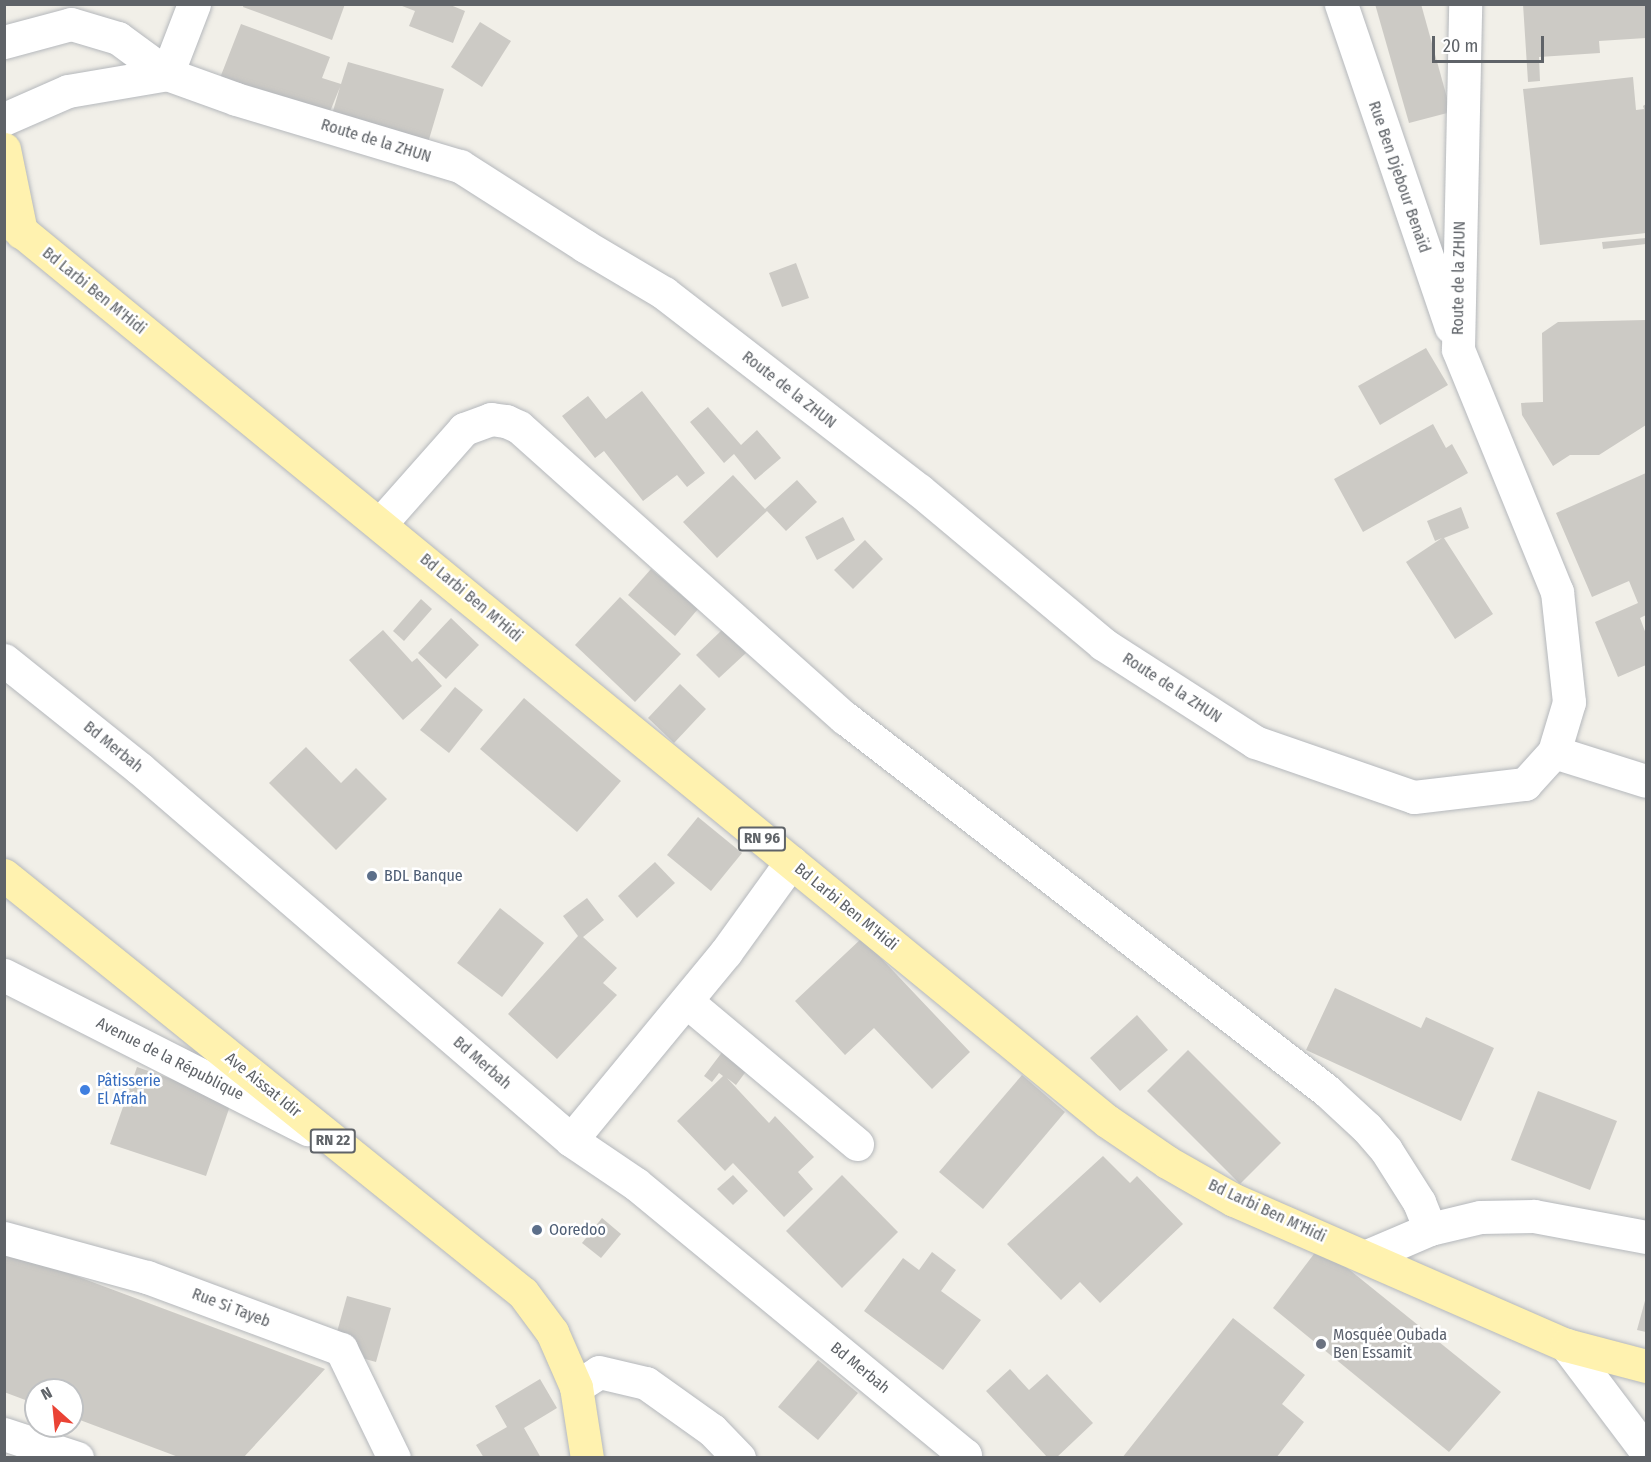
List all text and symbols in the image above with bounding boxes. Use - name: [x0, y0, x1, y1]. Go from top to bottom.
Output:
- scale bar: [1435, 24, 1548, 62]
- text: 20 m: [1443, 35, 1478, 57]
- street label: Rue Ben Djebour Benaïd: [1364, 99, 1434, 255]
- street label: Route de la ZHUN: [319, 115, 433, 167]
- street label: Route de la ZHUN: [1448, 221, 1470, 335]
- street label: Bd Larbi Ben M'Hidi: [38, 243, 150, 339]
- street label: Route de la ZHUN: [738, 347, 840, 433]
- street label: Bd Larbi Ben M'Hidi: [416, 550, 526, 646]
- street label: Route de la ZHUN: [1119, 649, 1225, 727]
- street label: Bd Merbah: [80, 717, 146, 777]
- road number: RN 96: [736, 827, 788, 851]
- street label: Bd Larbi Ben M'Hidi: [790, 859, 902, 955]
- place label: BDL Banque: [384, 866, 463, 886]
- marker: BDL Banque: [365, 869, 379, 883]
- street label: Avenue de la République: [93, 1014, 247, 1104]
- street label: Bd Merbah: [449, 1033, 515, 1093]
- street label: Ave Aissat Idir: [221, 1049, 305, 1121]
- place label: Pâtisserie El Afrah: [97, 1071, 161, 1109]
- marker: Pâtisserie El Afrah: [78, 1083, 92, 1097]
- road number: RN 22: [309, 1129, 357, 1153]
- street label: Bd Larbi Ben M'Hidi: [1205, 1175, 1329, 1247]
- place label: Ooredoo: [549, 1220, 606, 1240]
- marker: Ooredoo: [530, 1223, 544, 1237]
- street label: Rue Si Tayeb: [189, 1284, 273, 1332]
- place label: Mosquée Oubada Ben Essamit: [1333, 1325, 1447, 1363]
- marker: Mosquée Oubada Ben Essamit: [1314, 1337, 1328, 1351]
- street label: Bd Merbah: [827, 1338, 893, 1398]
- north arrow: [24, 1378, 84, 1438]
- text: N: [38, 1383, 55, 1404]

